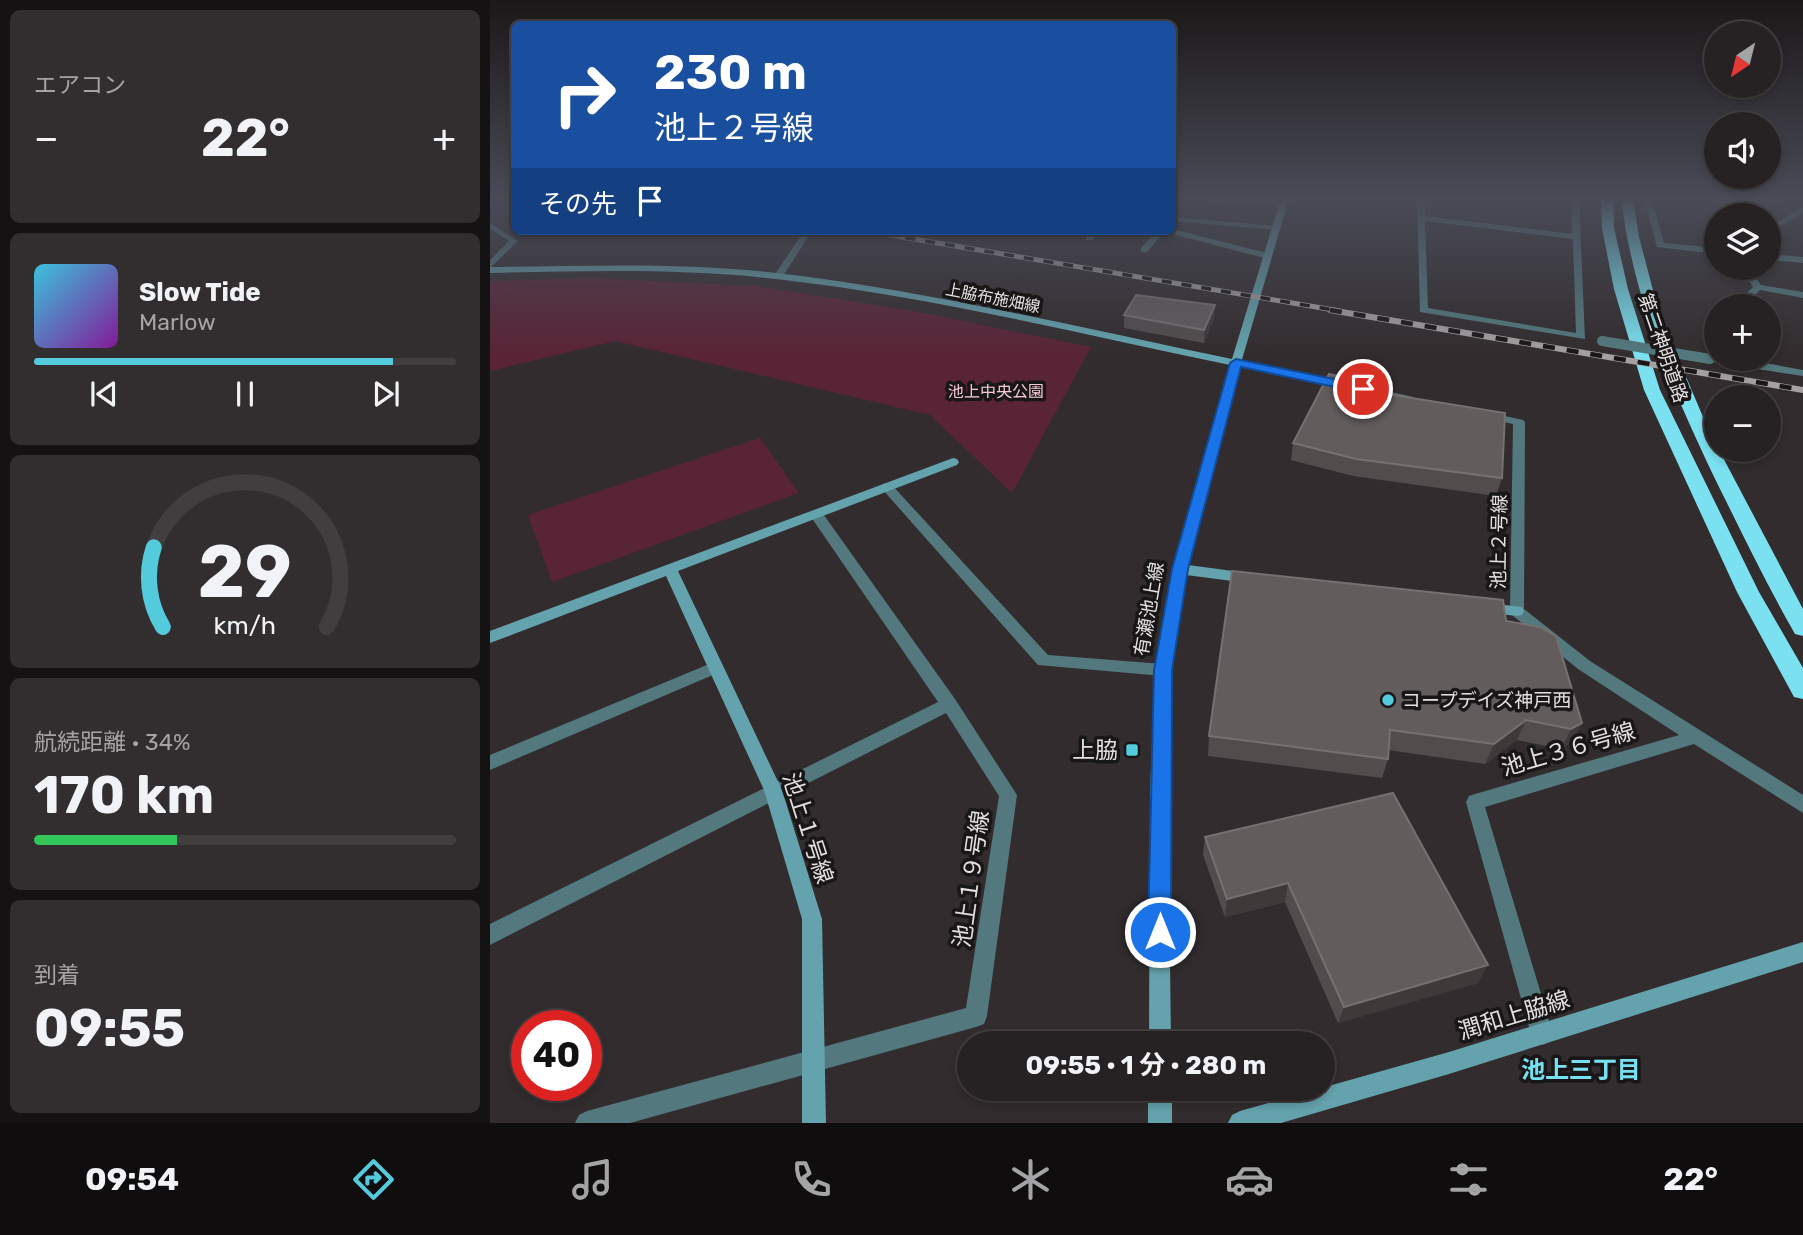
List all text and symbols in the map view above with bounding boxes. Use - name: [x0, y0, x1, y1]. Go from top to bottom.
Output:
- north arrow: [1704, 21, 1782, 98]
- map controls: [1704, 21, 1781, 462]
- text: 230 m: [654, 43, 807, 101]
- icon: right: [539, 49, 630, 140]
- text: エアコン: [34, 71, 126, 99]
- text: 22°: [201, 107, 290, 169]
- text: 池上２号線: [654, 109, 814, 147]
- button: sound: [1704, 112, 1781, 189]
- text: −: [34, 115, 59, 161]
- text: +: [432, 115, 456, 161]
- icon: arrive: [631, 182, 669, 220]
- text: その先: [539, 189, 617, 220]
- button: layers: [1704, 203, 1781, 280]
- text: Slow Tide: [139, 277, 261, 308]
- street label: 上脇布施畑線: [944, 280, 1042, 316]
- street label: 第二神明道路: [1634, 290, 1692, 406]
- button: +: [1704, 294, 1781, 371]
- text: Marlow: [139, 308, 216, 336]
- pin: [1333, 359, 1393, 419]
- icon: arrive: [1344, 370, 1382, 408]
- icon: previous: [85, 375, 123, 413]
- icon: pause: [226, 375, 264, 413]
- icon: next: [367, 375, 405, 413]
- park label: 池上中央公園: [948, 382, 1044, 401]
- button: −: [1704, 385, 1781, 462]
- street label: 池上２号線: [1487, 494, 1511, 590]
- text: 29: [198, 530, 292, 616]
- street label: 有瀬池上線: [1129, 560, 1169, 658]
- text: km/h: [214, 611, 276, 640]
- place label: コープデイズ神戸西: [1402, 689, 1571, 712]
- marker: コープデイズ神戸西: [1380, 692, 1396, 708]
- street label: 池上３６号線: [1498, 717, 1638, 781]
- text: 航続距離 · 34%: [34, 728, 190, 756]
- place label: 上脇: [1072, 736, 1118, 764]
- marker: 上脇: [1124, 742, 1140, 758]
- text: 170 km: [34, 764, 214, 826]
- street label: 池上１号線: [777, 769, 839, 887]
- street label: 池上１９号線: [948, 809, 994, 949]
- position arrow: [1123, 895, 1197, 969]
- text: 到着: [34, 961, 80, 989]
- street label: 潤和上脇線: [1455, 985, 1573, 1045]
- text: 09:55: [34, 997, 185, 1059]
- speed limit sign: 40: [511, 1010, 602, 1101]
- text: 09:55 · 1 分 · 280 m: [1026, 1050, 1266, 1081]
- district label: 池上三丁目: [1521, 1056, 1641, 1084]
- icon: directions: [349, 1155, 398, 1204]
- icon: music: [568, 1155, 617, 1204]
- icon: phone: [787, 1155, 836, 1204]
- icon: climate: [1006, 1155, 1055, 1204]
- icon: car: [1225, 1155, 1274, 1204]
- icon: filters: [1444, 1155, 1493, 1204]
- text: 09:54: [85, 1160, 179, 1198]
- text: 22°: [1663, 1160, 1718, 1198]

